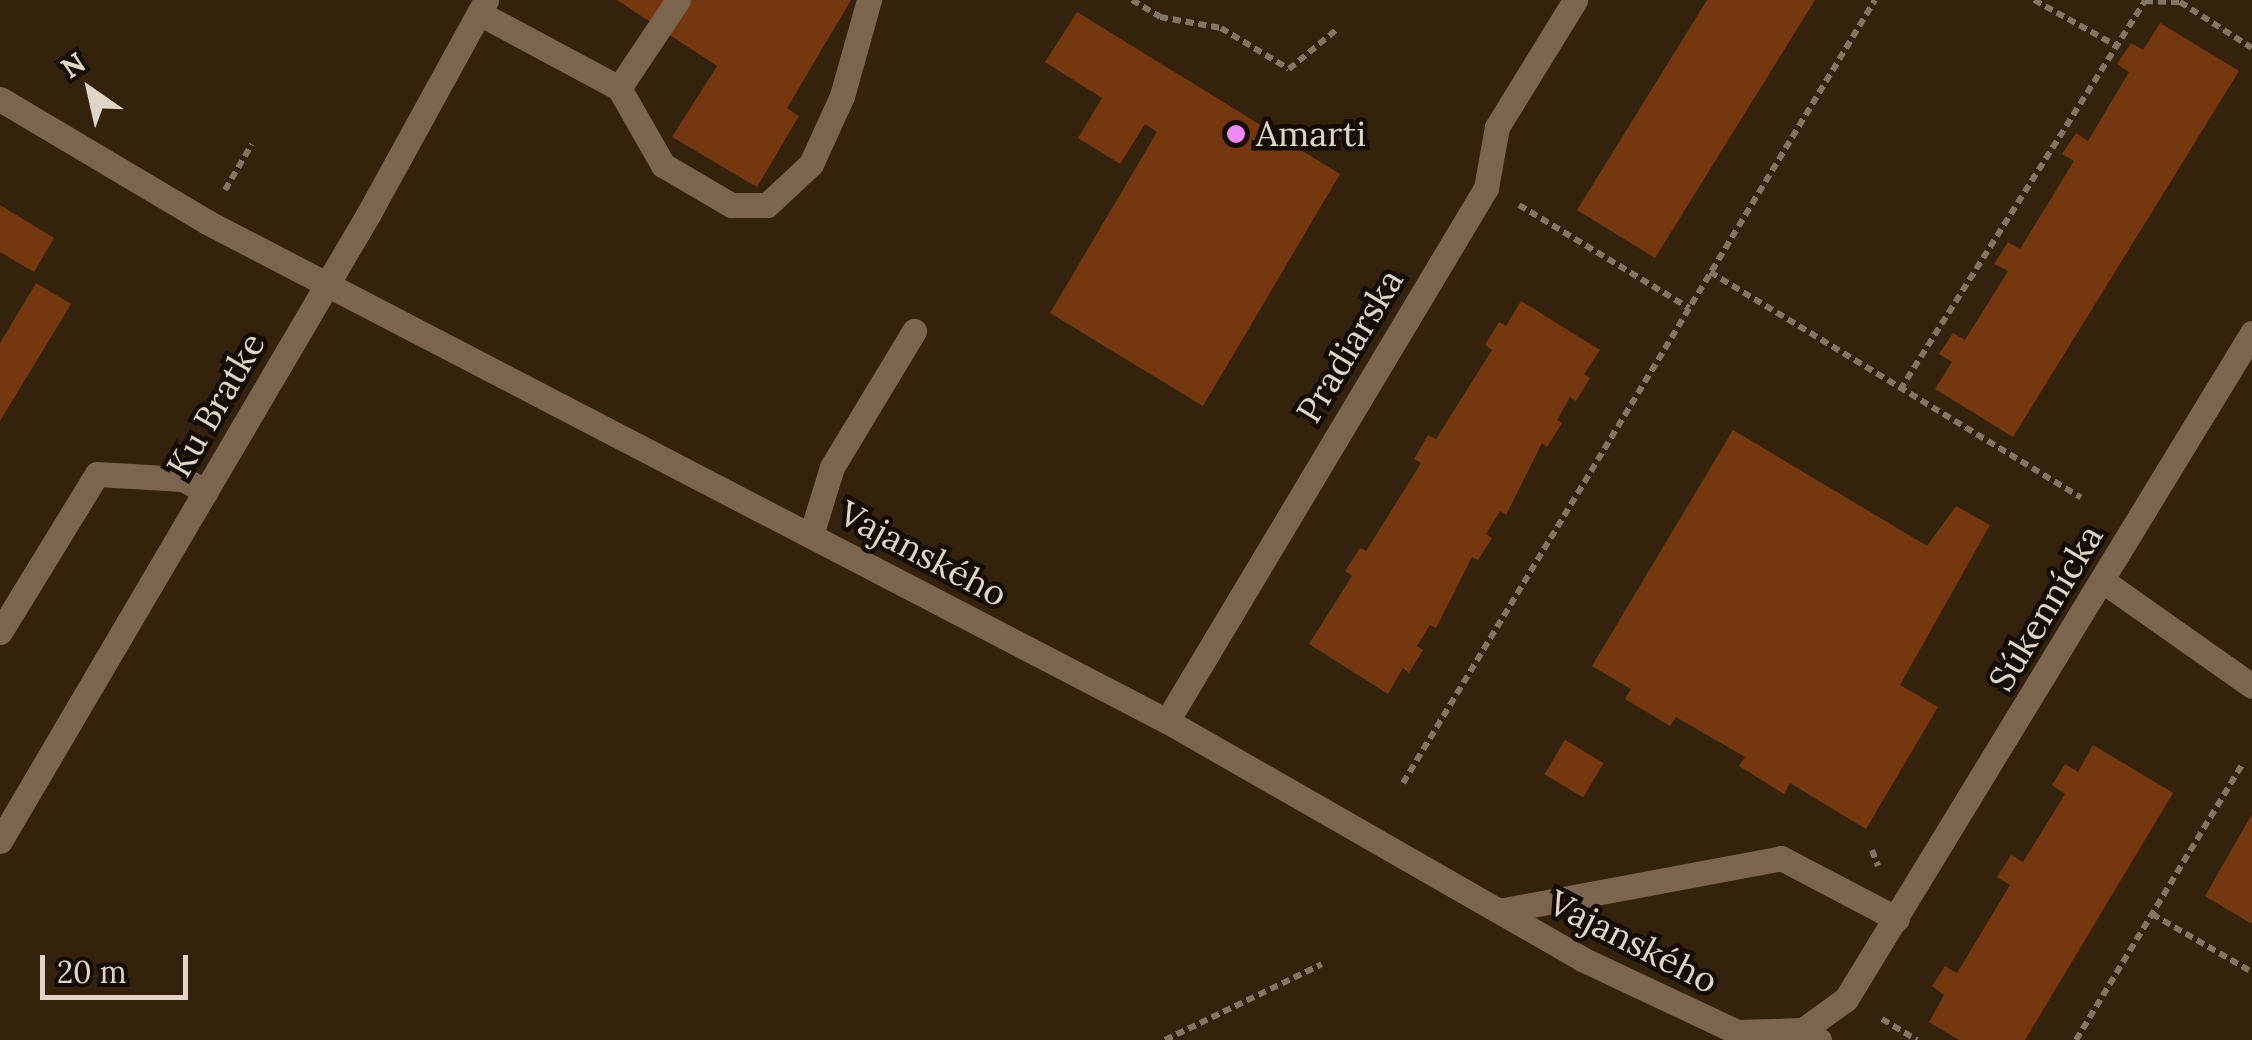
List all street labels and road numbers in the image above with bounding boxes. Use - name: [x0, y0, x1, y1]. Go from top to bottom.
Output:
- street label: Pradiarska: [1288, 262, 1412, 430]
- street label: Ku Bratke: [158, 326, 274, 484]
- street label: Vajanského: [832, 492, 1014, 616]
- street label: Súkennícka: [1980, 518, 2112, 698]
- street label: Vajanského: [1542, 882, 1724, 1002]

